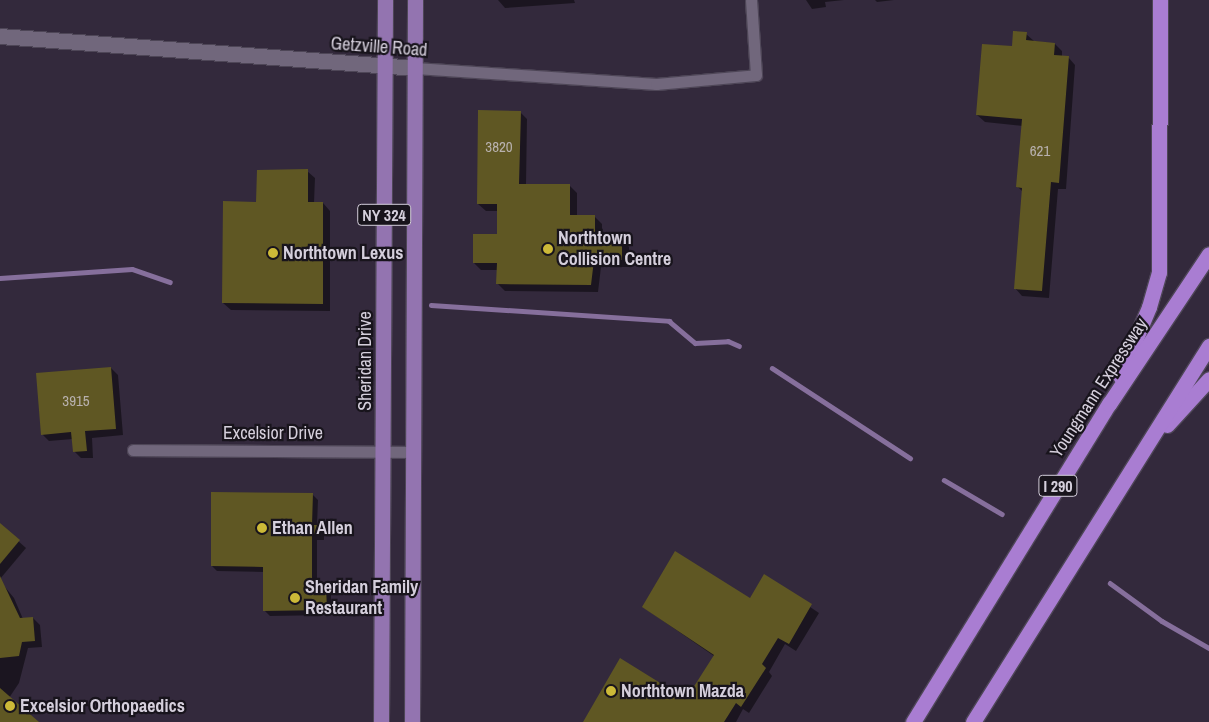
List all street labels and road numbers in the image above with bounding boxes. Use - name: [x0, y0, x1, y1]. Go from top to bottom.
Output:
- street label: Getzville Road: [330, 33, 428, 61]
- road number: NY 324: [356, 202, 412, 228]
- street label: Sheridan Drive: [354, 311, 376, 411]
- street label: Youngmann Expressway: [1046, 314, 1152, 462]
- street label: Excelsior Drive: [223, 422, 323, 444]
- road number: I 290: [1038, 472, 1078, 500]

